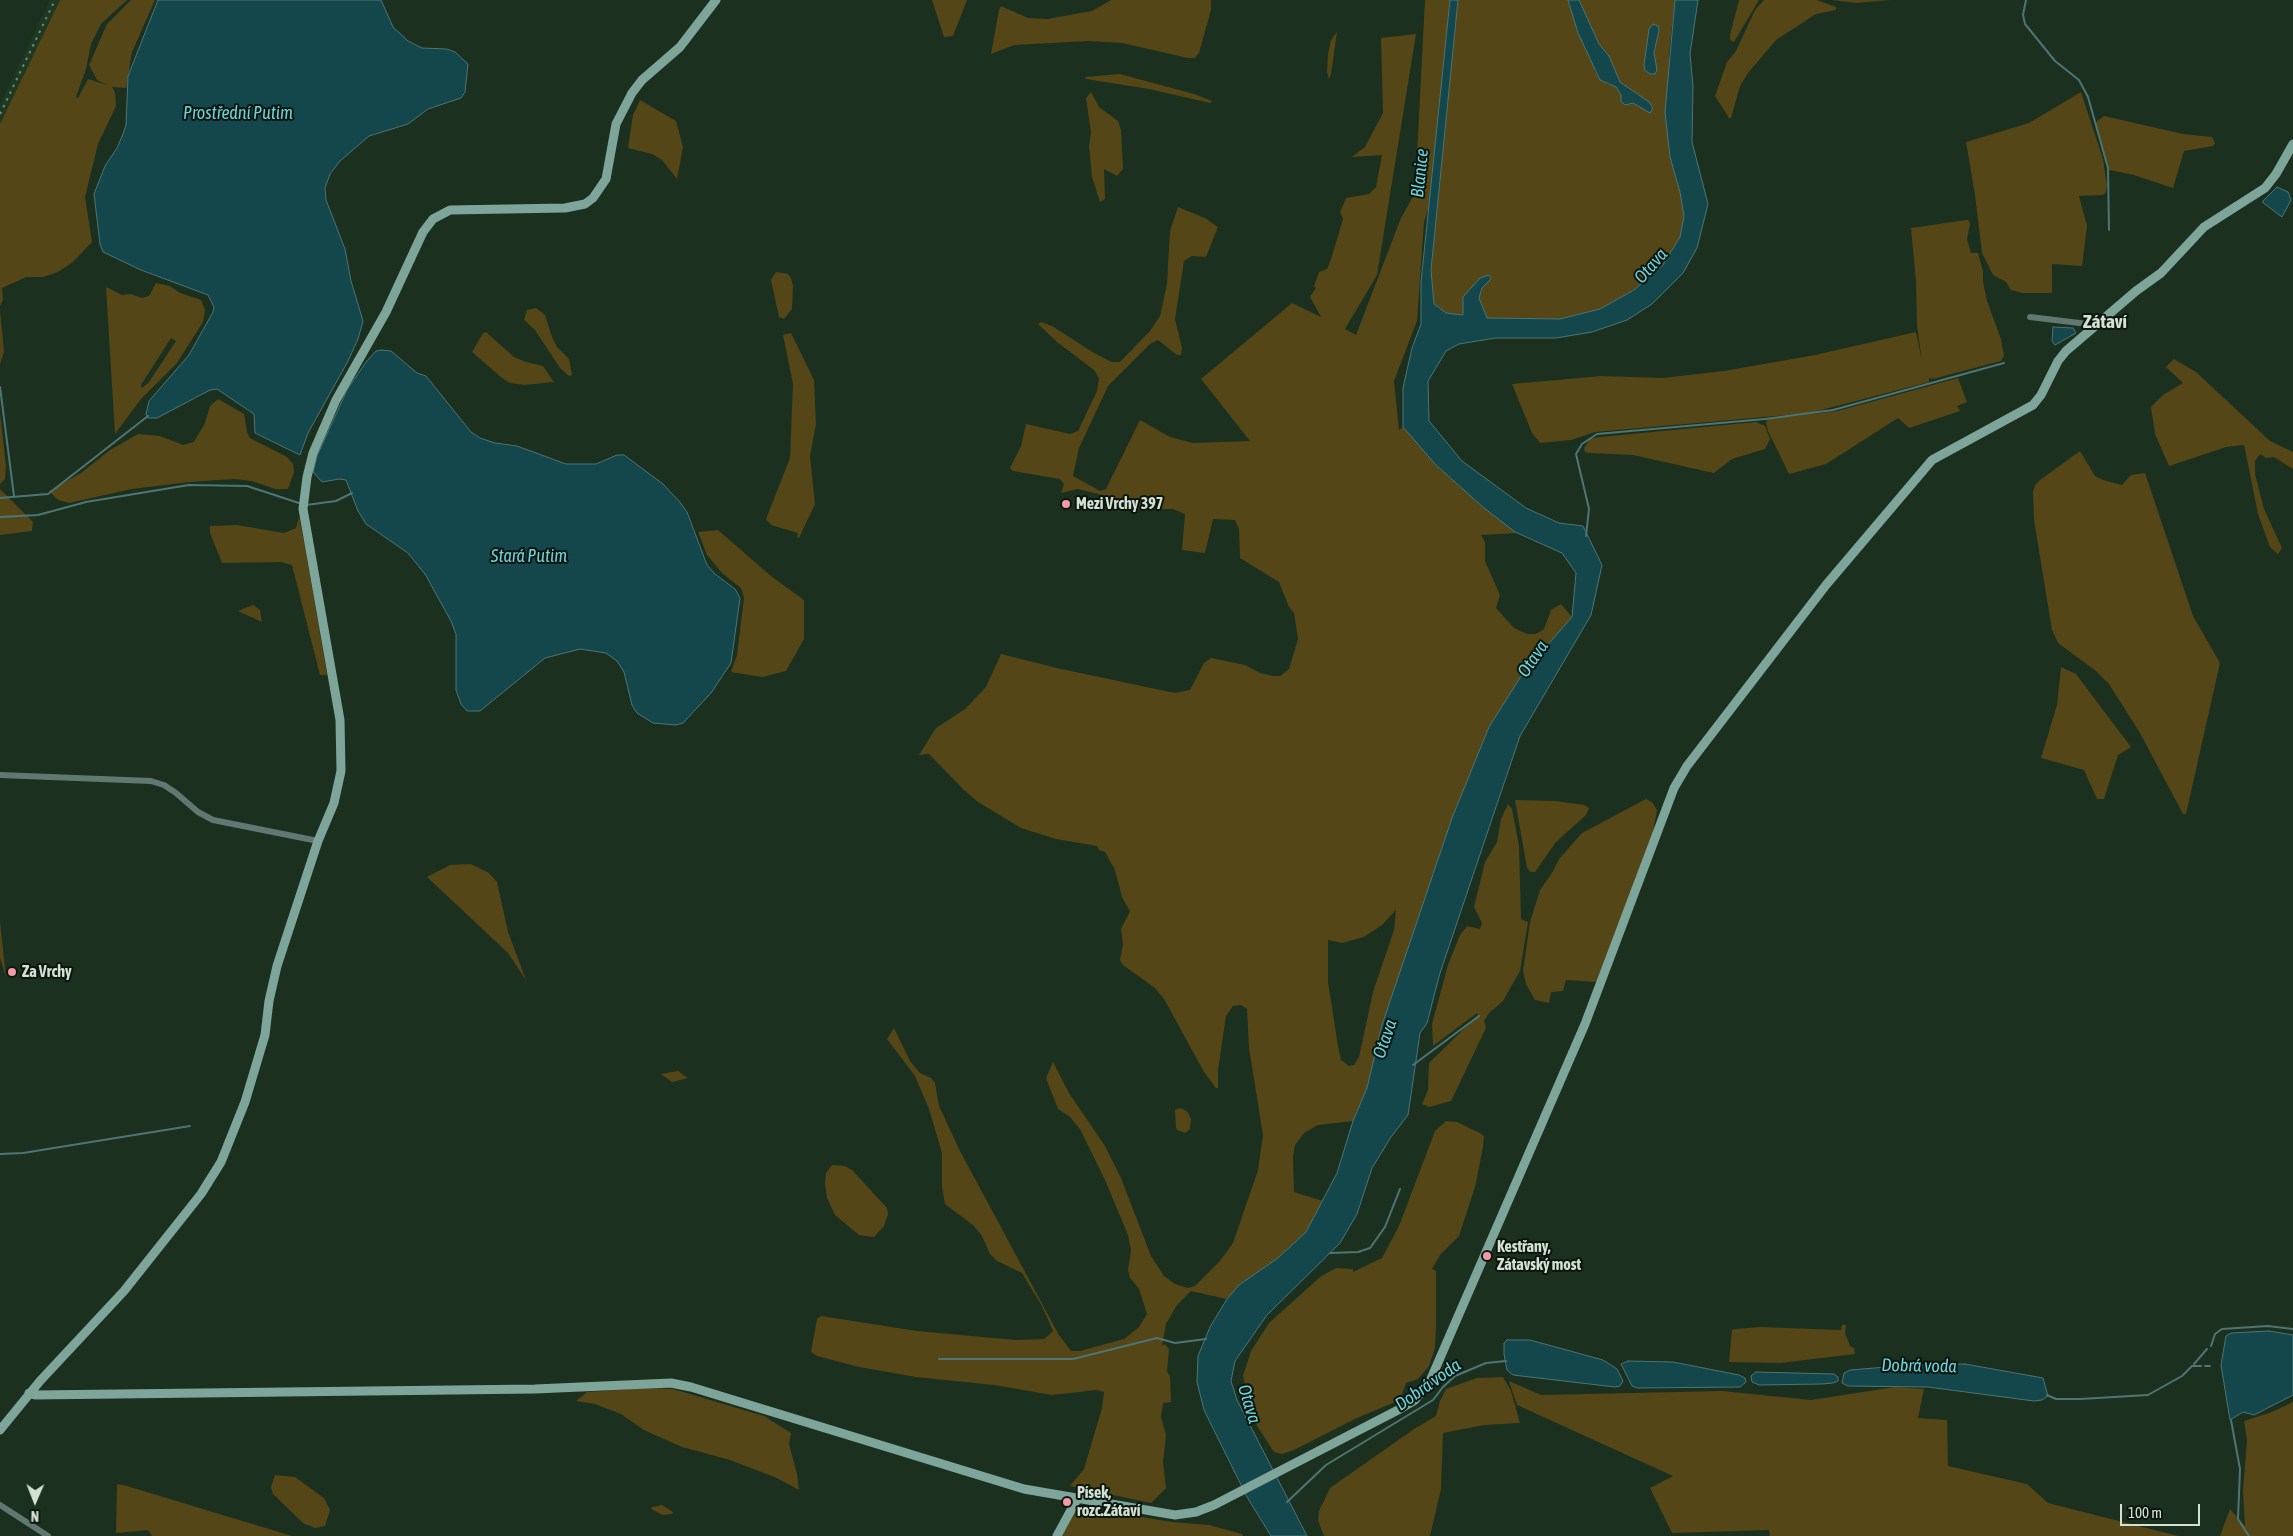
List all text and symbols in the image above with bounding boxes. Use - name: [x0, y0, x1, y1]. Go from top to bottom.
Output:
- water label: Prostřední Putim: [183, 102, 293, 124]
- water label: Blanice: [1407, 147, 1433, 199]
- water label: Otava: [1630, 244, 1672, 288]
- district label: Zátaví: [2083, 311, 2127, 333]
- place label: Mezi Vrchy 397: [1076, 494, 1163, 514]
- marker: Mezi Vrchy 397: [1060, 498, 1072, 510]
- water label: Stará Putim: [491, 545, 567, 567]
- water label: Otava: [1513, 637, 1553, 681]
- place label: Za Vrchy: [22, 962, 72, 982]
- marker: Za Vrchy: [6, 966, 18, 978]
- water label: Otava: [1368, 1017, 1402, 1061]
- place label: Kestřany, Zátavský most: [1497, 1237, 1581, 1275]
- marker: Kestřany, Zátavský most: [1481, 1250, 1493, 1262]
- water label: Dobrá voda: [1391, 1355, 1465, 1415]
- water label: Dobrá voda: [1881, 1355, 1957, 1377]
- water label: Otava: [1233, 1382, 1265, 1426]
- north arrow: [10, 1476, 60, 1526]
- place label: Písek, rozc.Zátaví: [1077, 1483, 1140, 1521]
- scale bar: [2123, 1494, 2203, 1526]
- marker: Písek, rozc.Zátaví: [1061, 1496, 1073, 1508]
- text: 100 m: [2128, 1504, 2162, 1521]
- text: N: [30, 1508, 39, 1524]

